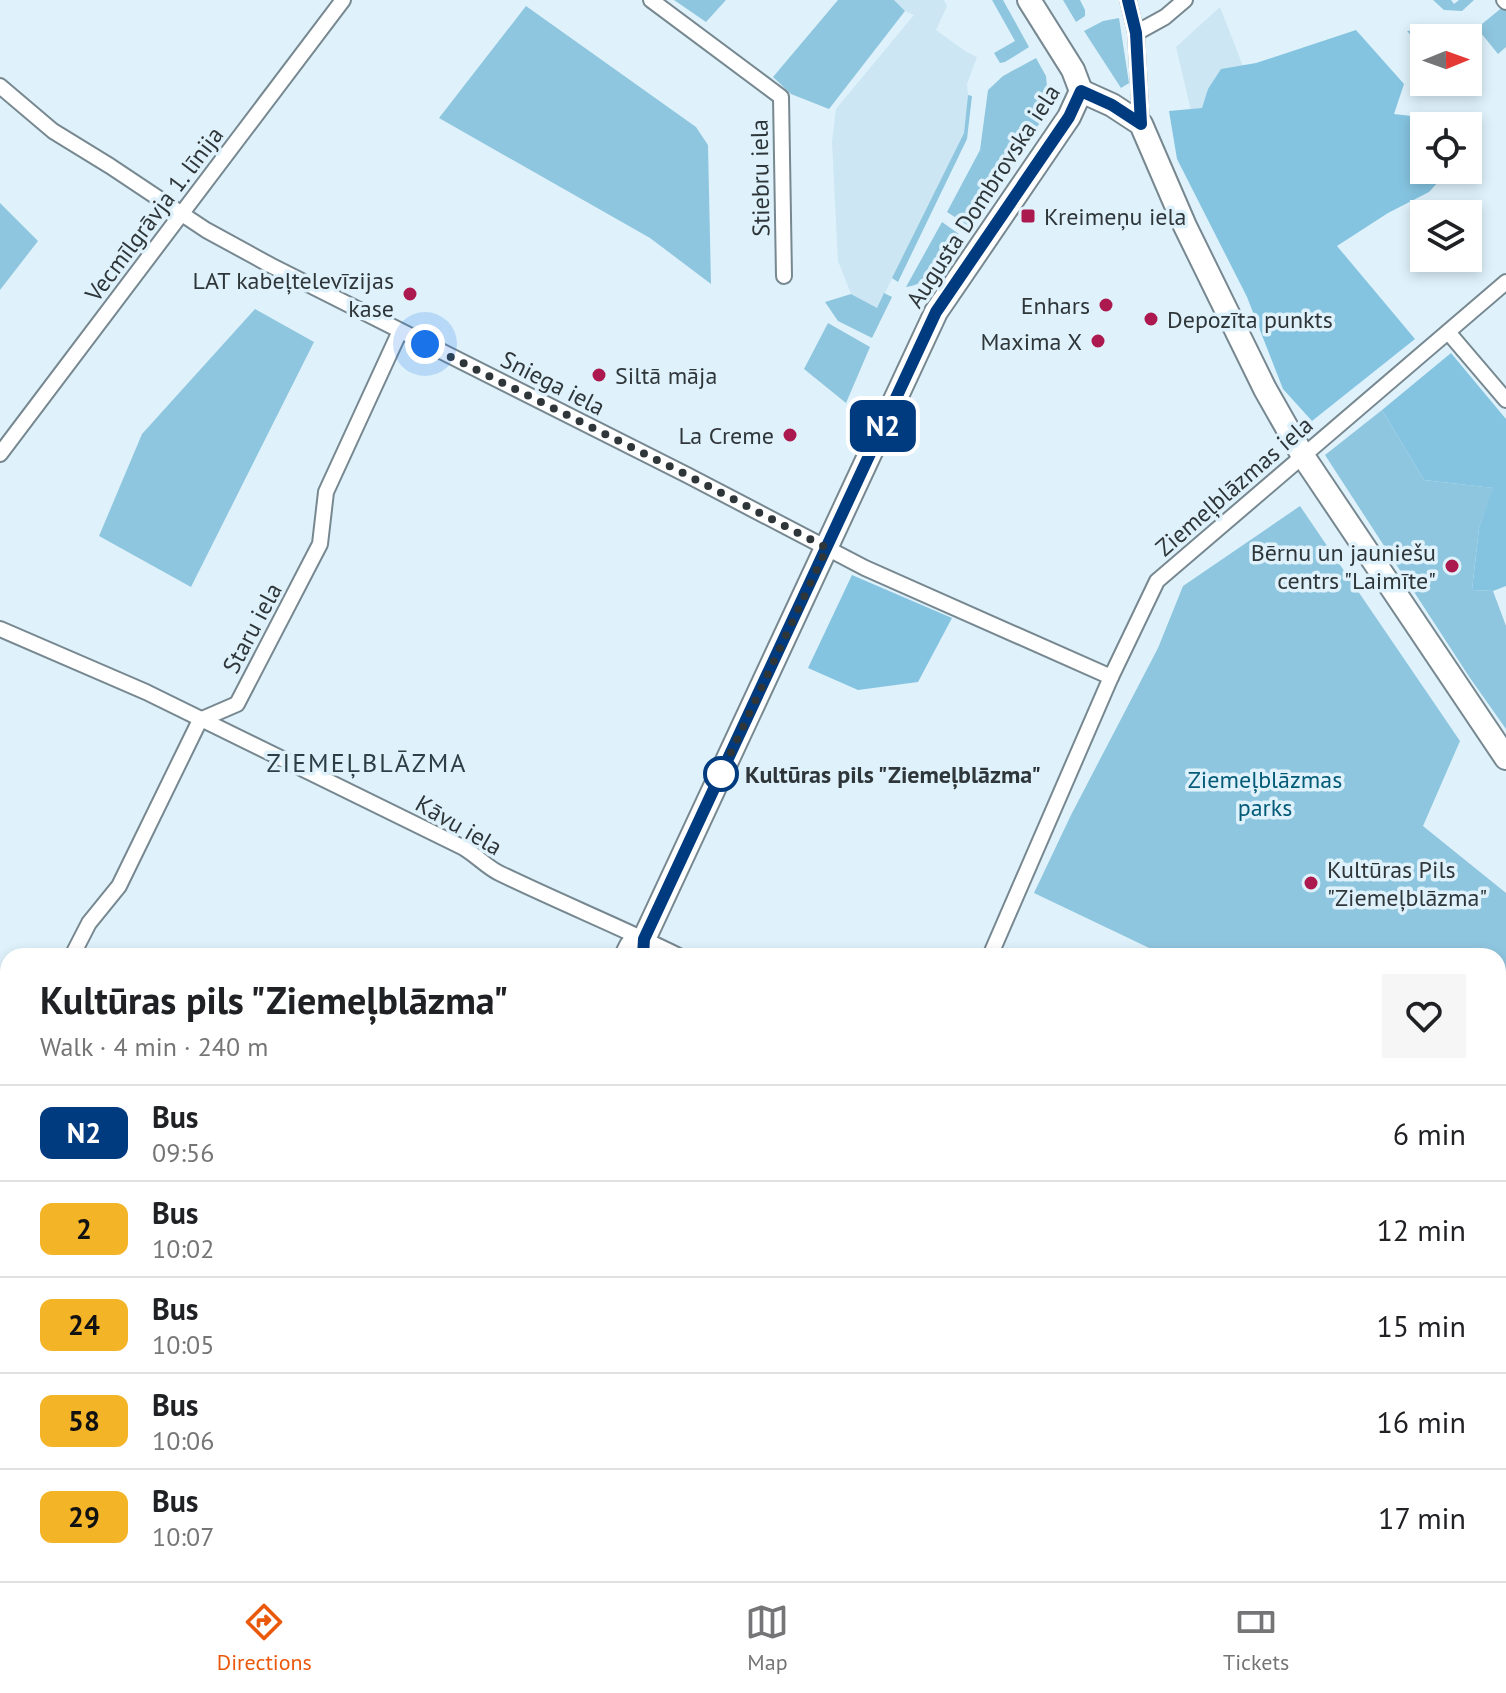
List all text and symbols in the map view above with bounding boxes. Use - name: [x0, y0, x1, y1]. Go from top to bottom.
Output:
- north arrow: [1410, 24, 1482, 96]
- map controls: [1410, 24, 1482, 272]
- street label: Augusta Dombrovska iela: [899, 78, 1067, 314]
- button: locate: [1410, 112, 1482, 184]
- street label: Stiebru iela: [743, 119, 777, 237]
- street label: Vecmīlgrāvja 1. līnija: [77, 120, 230, 308]
- button: layers: [1410, 200, 1482, 272]
- place label: Kreimeņu iela: [1044, 201, 1186, 232]
- marker: Kreimeņu iela: [1019, 207, 1037, 225]
- place label: LAT kabeļtelevīzijas kase: [192, 265, 394, 324]
- marker: LAT kabeļtelevīzijas kase: [401, 285, 419, 303]
- place label: Enhars: [1021, 290, 1090, 321]
- marker: Enhars: [1097, 296, 1115, 314]
- place label: Depozīta punkts: [1167, 304, 1333, 335]
- marker: Depozīta punkts: [1142, 310, 1160, 328]
- your location: [405, 324, 445, 364]
- place label: Maxima X: [980, 326, 1082, 357]
- marker: Maxima X: [1089, 332, 1107, 350]
- street label: Sniega iela: [496, 344, 610, 422]
- place label: Siltā māja: [615, 360, 717, 391]
- marker: Siltā māja: [590, 366, 608, 384]
- line badge: N2: [847, 400, 919, 452]
- text: N2: [866, 407, 900, 444]
- street label: Ziemeļblāzmas iela: [1149, 409, 1319, 563]
- place label: La Creme: [678, 420, 774, 451]
- marker: La Creme: [781, 426, 799, 444]
- place label: Bērnu un jauniešu centrs "Laimīte": [1251, 537, 1436, 596]
- marker: Bērnu un jauniešu centrs "Laimīte": [1443, 557, 1461, 575]
- street label: Staru iela: [215, 578, 289, 678]
- district label: ZIEMEĻBLĀZMA: [266, 746, 468, 779]
- marker: Kultūras pils "Ziemeļblāzma": [704, 757, 738, 791]
- place label: Kultūras pils "Ziemeļblāzma": [745, 759, 1041, 790]
- park label: Ziemeļblāzmas parks: [1188, 764, 1342, 823]
- street label: Kāvu iela: [410, 788, 508, 862]
- place label: Kultūras Pils "Ziemeļblāzma": [1327, 854, 1487, 913]
- marker: Kultūras Pils "Ziemeļblāzma": [1302, 874, 1320, 892]
- button: heart: [1382, 974, 1466, 1058]
- text: Kultūras pils "Ziemeļblāzma": [40, 975, 508, 1024]
- text: Walk · 4 min · 240 m: [40, 1030, 268, 1063]
- text: Bus: [152, 1097, 199, 1136]
- text: N2: [67, 1114, 101, 1151]
- text: 6 min: [1393, 1114, 1466, 1153]
- text: 09:56: [152, 1136, 214, 1169]
- text: Bus: [152, 1193, 199, 1232]
- text: 2: [76, 1210, 92, 1247]
- text: 12 min: [1376, 1210, 1466, 1249]
- text: 10:02: [152, 1232, 214, 1265]
- text: Bus: [152, 1289, 199, 1328]
- text: 24: [68, 1306, 100, 1343]
- text: 15 min: [1376, 1306, 1466, 1345]
- text: 10:05: [152, 1328, 214, 1361]
- text: Bus: [152, 1385, 199, 1424]
- text: 58: [68, 1402, 100, 1439]
- text: 16 min: [1376, 1402, 1466, 1441]
- text: 10:06: [152, 1424, 214, 1457]
- text: Bus: [152, 1481, 199, 1520]
- text: 29: [68, 1498, 100, 1535]
- text: 17 min: [1378, 1498, 1466, 1537]
- text: 10:07: [152, 1520, 214, 1553]
- tab: Directions: [217, 1600, 312, 1676]
- tab: Map: [745, 1600, 789, 1676]
- tab: Tickets: [1223, 1600, 1289, 1676]

